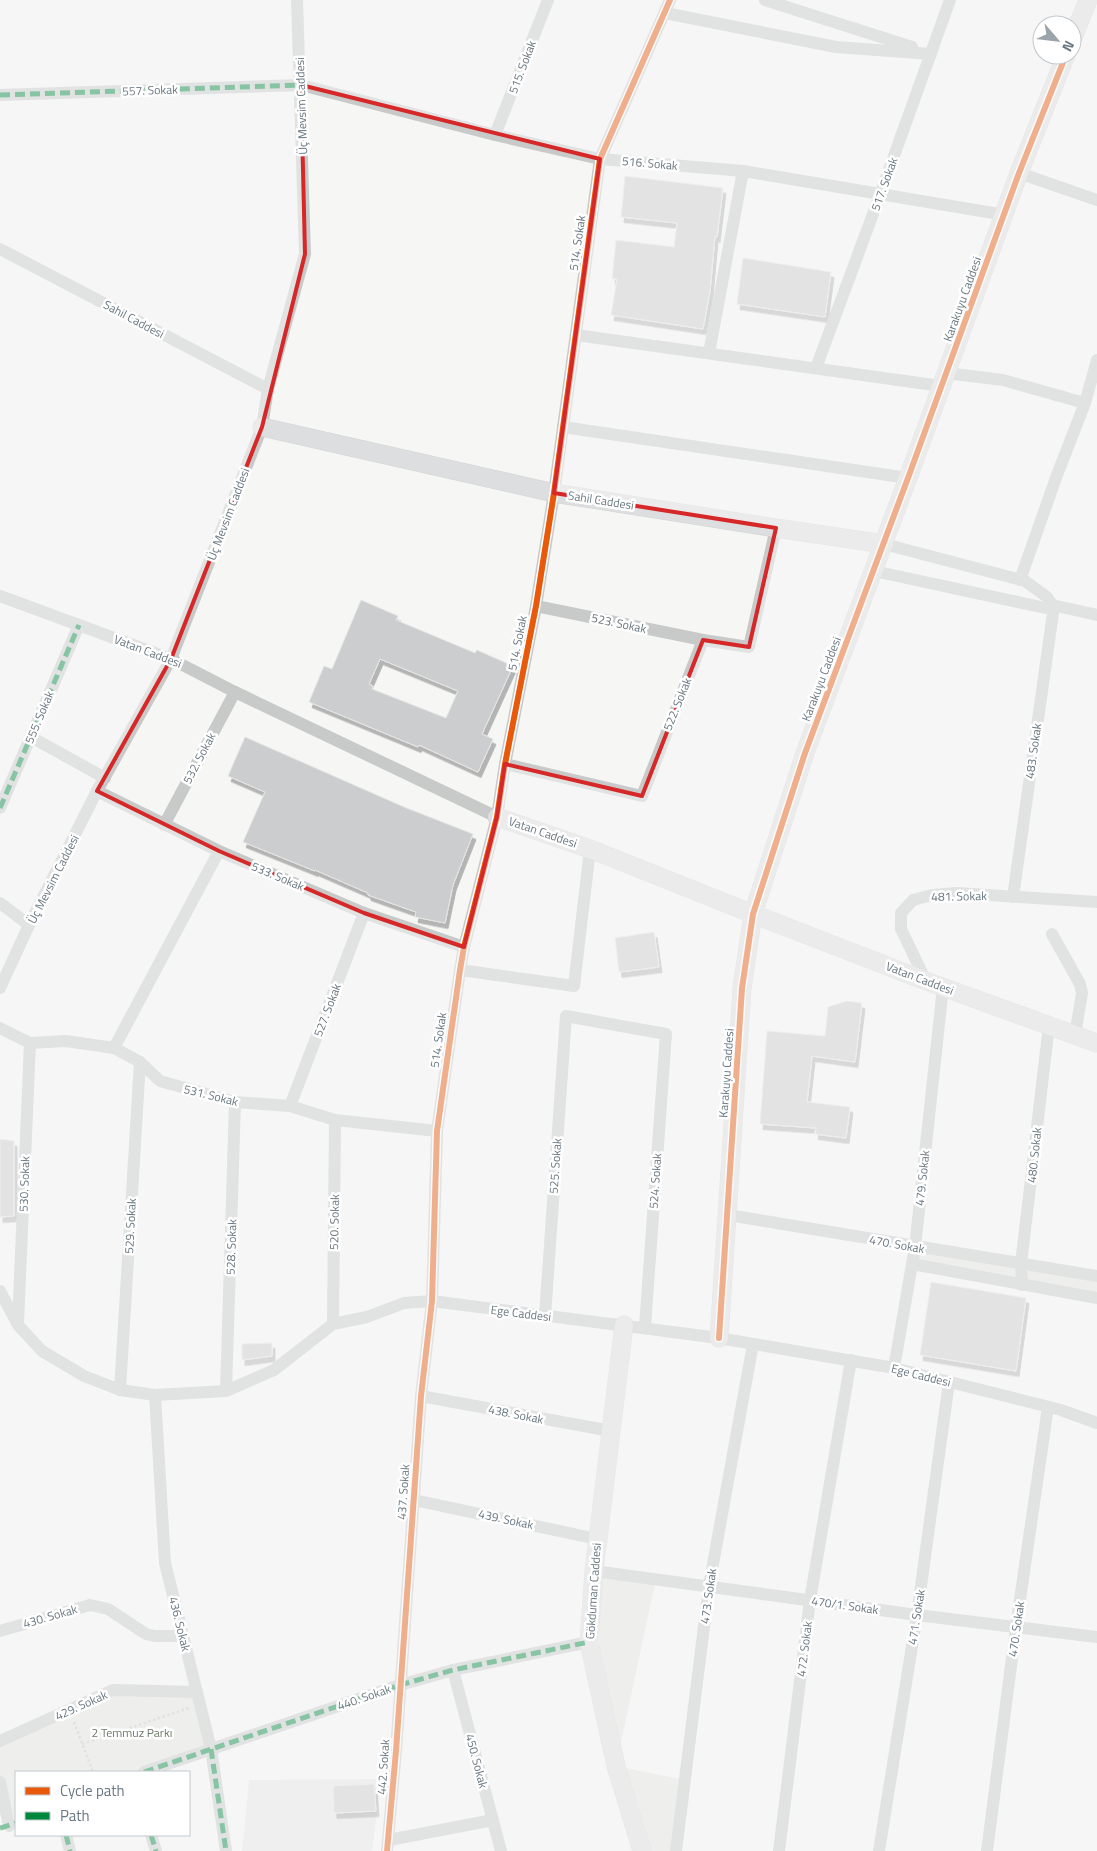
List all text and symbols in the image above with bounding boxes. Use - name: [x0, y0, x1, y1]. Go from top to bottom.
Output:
- north arrow: [1032, 15, 1082, 65]
- street label: 515. Sokak: [503, 37, 541, 96]
- text: N: [1057, 37, 1080, 56]
- street label: Üç Mevsim Caddesi: [290, 57, 312, 155]
- street label: 557. Sokak: [122, 80, 178, 100]
- street label: 516. Sokak: [621, 151, 679, 175]
- street label: 517. Sokak: [866, 154, 903, 213]
- street label: 514. Sokak: [564, 214, 590, 272]
- street label: Karakuyu Caddesi: [938, 254, 986, 344]
- street label: Sahil Caddesi: [100, 295, 168, 343]
- street label: Üç Mevsim Caddesi: [202, 465, 254, 563]
- street label: Sahil Caddesi: [567, 485, 635, 515]
- street label: 523. Sokak: [590, 608, 648, 638]
- street label: 514. Sokak: [502, 614, 532, 672]
- street label: Vatan Caddesi: [111, 629, 185, 673]
- street label: Karakuyu Caddesi: [796, 634, 846, 724]
- street label: 522. Sokak: [658, 674, 696, 733]
- street label: 555. Sokak: [19, 687, 59, 746]
- street label: 483. Sokak: [1020, 722, 1046, 780]
- street label: 532. Sokak: [178, 729, 221, 787]
- street label: Vatan Caddesi: [506, 811, 580, 853]
- street label: Üç Mevsim Caddesi: [22, 831, 84, 927]
- street label: 533. Sokak: [249, 856, 308, 896]
- street label: 481. Sokak: [931, 886, 987, 906]
- street label: Vatan Caddesi: [883, 956, 957, 1000]
- street label: 527. Sokak: [308, 980, 346, 1039]
- street label: 514. Sokak: [425, 1011, 451, 1069]
- street label: Karakuyu Caddesi: [713, 1028, 739, 1118]
- street label: 531. Sokak: [182, 1079, 241, 1111]
- street label: 480. Sokak: [1022, 1126, 1046, 1184]
- street label: 525. Sokak: [544, 1137, 566, 1194]
- street label: 479. Sokak: [910, 1149, 934, 1207]
- street label: 524. Sokak: [644, 1152, 666, 1209]
- street label: 530. Sokak: [14, 1156, 34, 1212]
- street label: 520. Sokak: [324, 1194, 344, 1250]
- street label: 529. Sokak: [119, 1197, 141, 1254]
- street label: 528. Sokak: [221, 1219, 241, 1275]
- street label: 470. Sokak: [868, 1230, 926, 1258]
- street label: Ege Caddesi: [490, 1300, 552, 1326]
- street label: Ege Caddesi: [889, 1358, 953, 1392]
- street label: 438. Sokak: [487, 1399, 545, 1429]
- street label: 437. Sokak: [392, 1463, 414, 1520]
- street label: 439. Sokak: [477, 1504, 535, 1534]
- street label: Gökduman Caddesi: [580, 1542, 606, 1640]
- street label: 473. Sokak: [695, 1567, 721, 1625]
- street label: 471. Sokak: [902, 1588, 930, 1646]
- street label: 470/1. Sokak: [810, 1591, 880, 1619]
- street label: 436. Sokak: [164, 1595, 196, 1654]
- street label: 430. Sokak: [21, 1599, 80, 1633]
- street label: 470. Sokak: [1003, 1600, 1029, 1658]
- street label: 472. Sokak: [791, 1620, 817, 1678]
- street label: 440. Sokak: [335, 1679, 394, 1715]
- street label: 429. Sokak: [52, 1685, 111, 1725]
- park label: 2 Temmuz Parkı: [92, 1723, 172, 1742]
- street label: 450. Sokak: [461, 1732, 493, 1791]
- street label: 442. Sokak: [372, 1738, 394, 1795]
- legend: [15, 1771, 190, 1836]
- text: Cycle path: [60, 1779, 125, 1802]
- text: Path: [60, 1804, 90, 1827]

